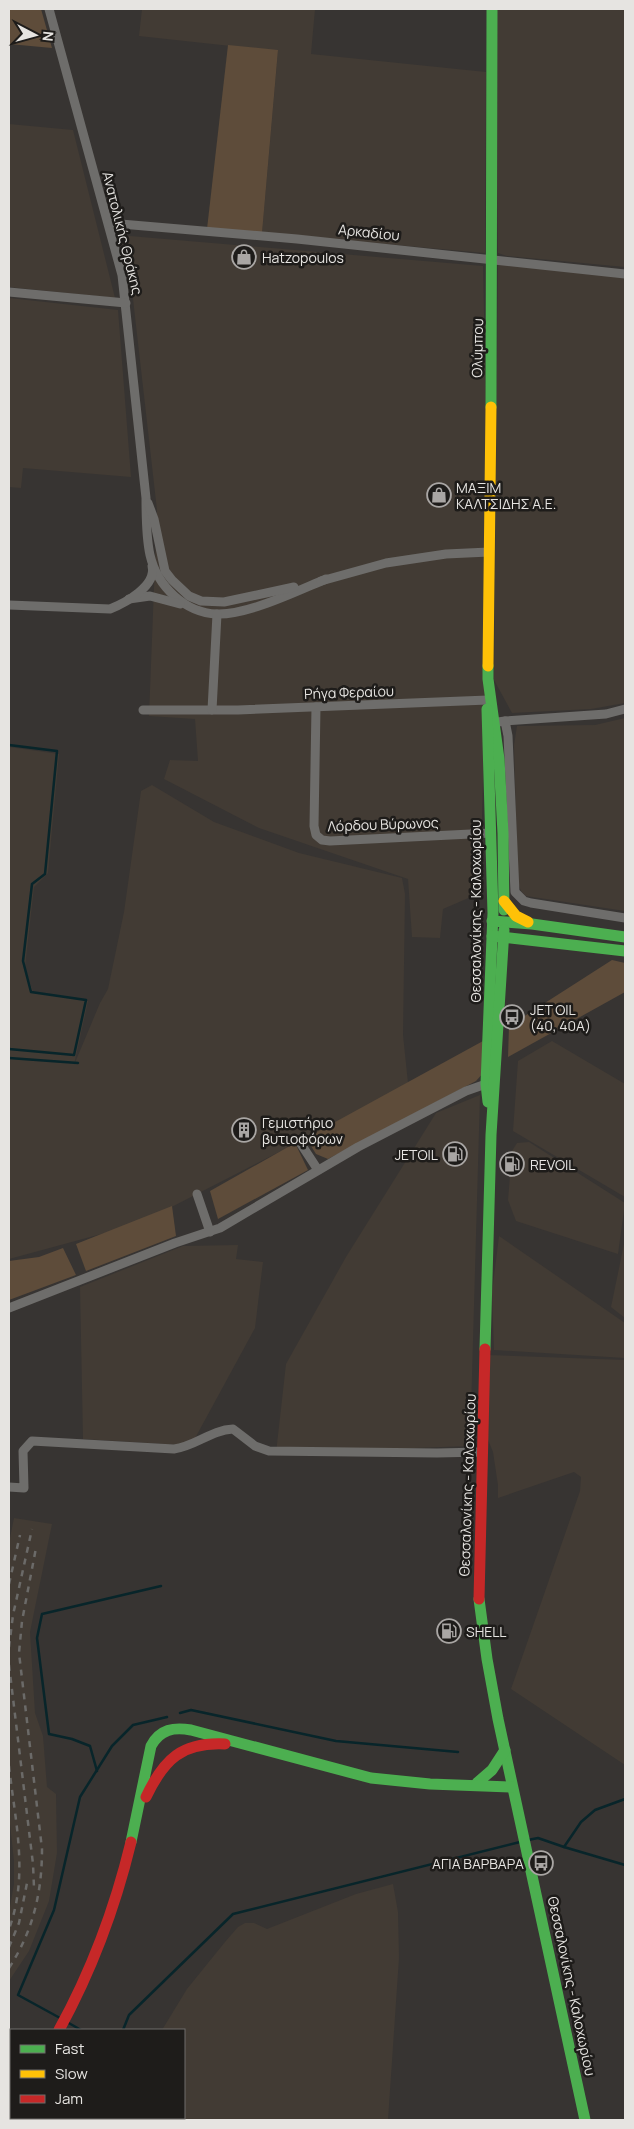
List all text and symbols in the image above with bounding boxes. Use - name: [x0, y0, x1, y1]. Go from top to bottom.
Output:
- north arrow: [10, 10, 60, 60]
- text: N: [38, 30, 58, 42]
- street label: Ανατολικής Θράκης: [98, 169, 148, 297]
- street label: Αρκαδίου: [337, 219, 401, 245]
- shop icon: Hatzopoulos: [231, 244, 257, 270]
- place label: Hatzopoulos: [262, 248, 344, 267]
- street label: Ολύμπου: [467, 318, 487, 378]
- place label: ΜΑΞΙΜ ΚΑΛΤΣΙΔΗΣ Α.Ε.: [456, 478, 556, 513]
- shop icon: ΜΑΞΙΜ ΚΑΛΤΣΙΔΗΣ Α.Ε.: [426, 482, 452, 508]
- street label: Ρήγα Φεραίου: [304, 681, 394, 703]
- street label: Λόρδου Βύρωνος: [327, 813, 439, 835]
- street label: Θεσσαλονίκης - Καλοχωρίου: [466, 820, 485, 1002]
- place label: JET OIL (40, 40Α): [530, 1000, 591, 1035]
- bus stop icon: JET OIL (40, 40Α): [499, 1004, 525, 1030]
- place label: Γεμιστήριο βυτιοφόρων: [262, 1113, 343, 1148]
- building icon: Γεμιστήριο βυτιοφόρων: [231, 1117, 257, 1143]
- fuel station icon: JETOIL: [442, 1141, 468, 1167]
- place label: JETOIL: [395, 1145, 438, 1164]
- fuel station icon: REVOIL: [499, 1151, 525, 1177]
- place label: REVOIL: [530, 1155, 576, 1174]
- street label: Θεσσαλονίκης - Καλοχωρίου: [454, 1393, 480, 1577]
- fuel station icon: SHELL: [436, 1618, 462, 1644]
- place label: SHELL: [466, 1622, 507, 1641]
- bus stop icon: ΑΓΙΑ ΒΑΡΒΑΡΑ: [528, 1850, 554, 1876]
- place label: ΑΓΙΑ ΒΑΡΒΑΡΑ: [432, 1854, 524, 1873]
- street label: Θεσσαλονίκης - Καλοχωρίου: [544, 1895, 600, 2077]
- legend: [10, 2029, 185, 2119]
- text: Fast: [55, 2038, 84, 2059]
- text: Slow: [55, 2063, 88, 2084]
- text: Jam: [55, 2088, 83, 2109]

